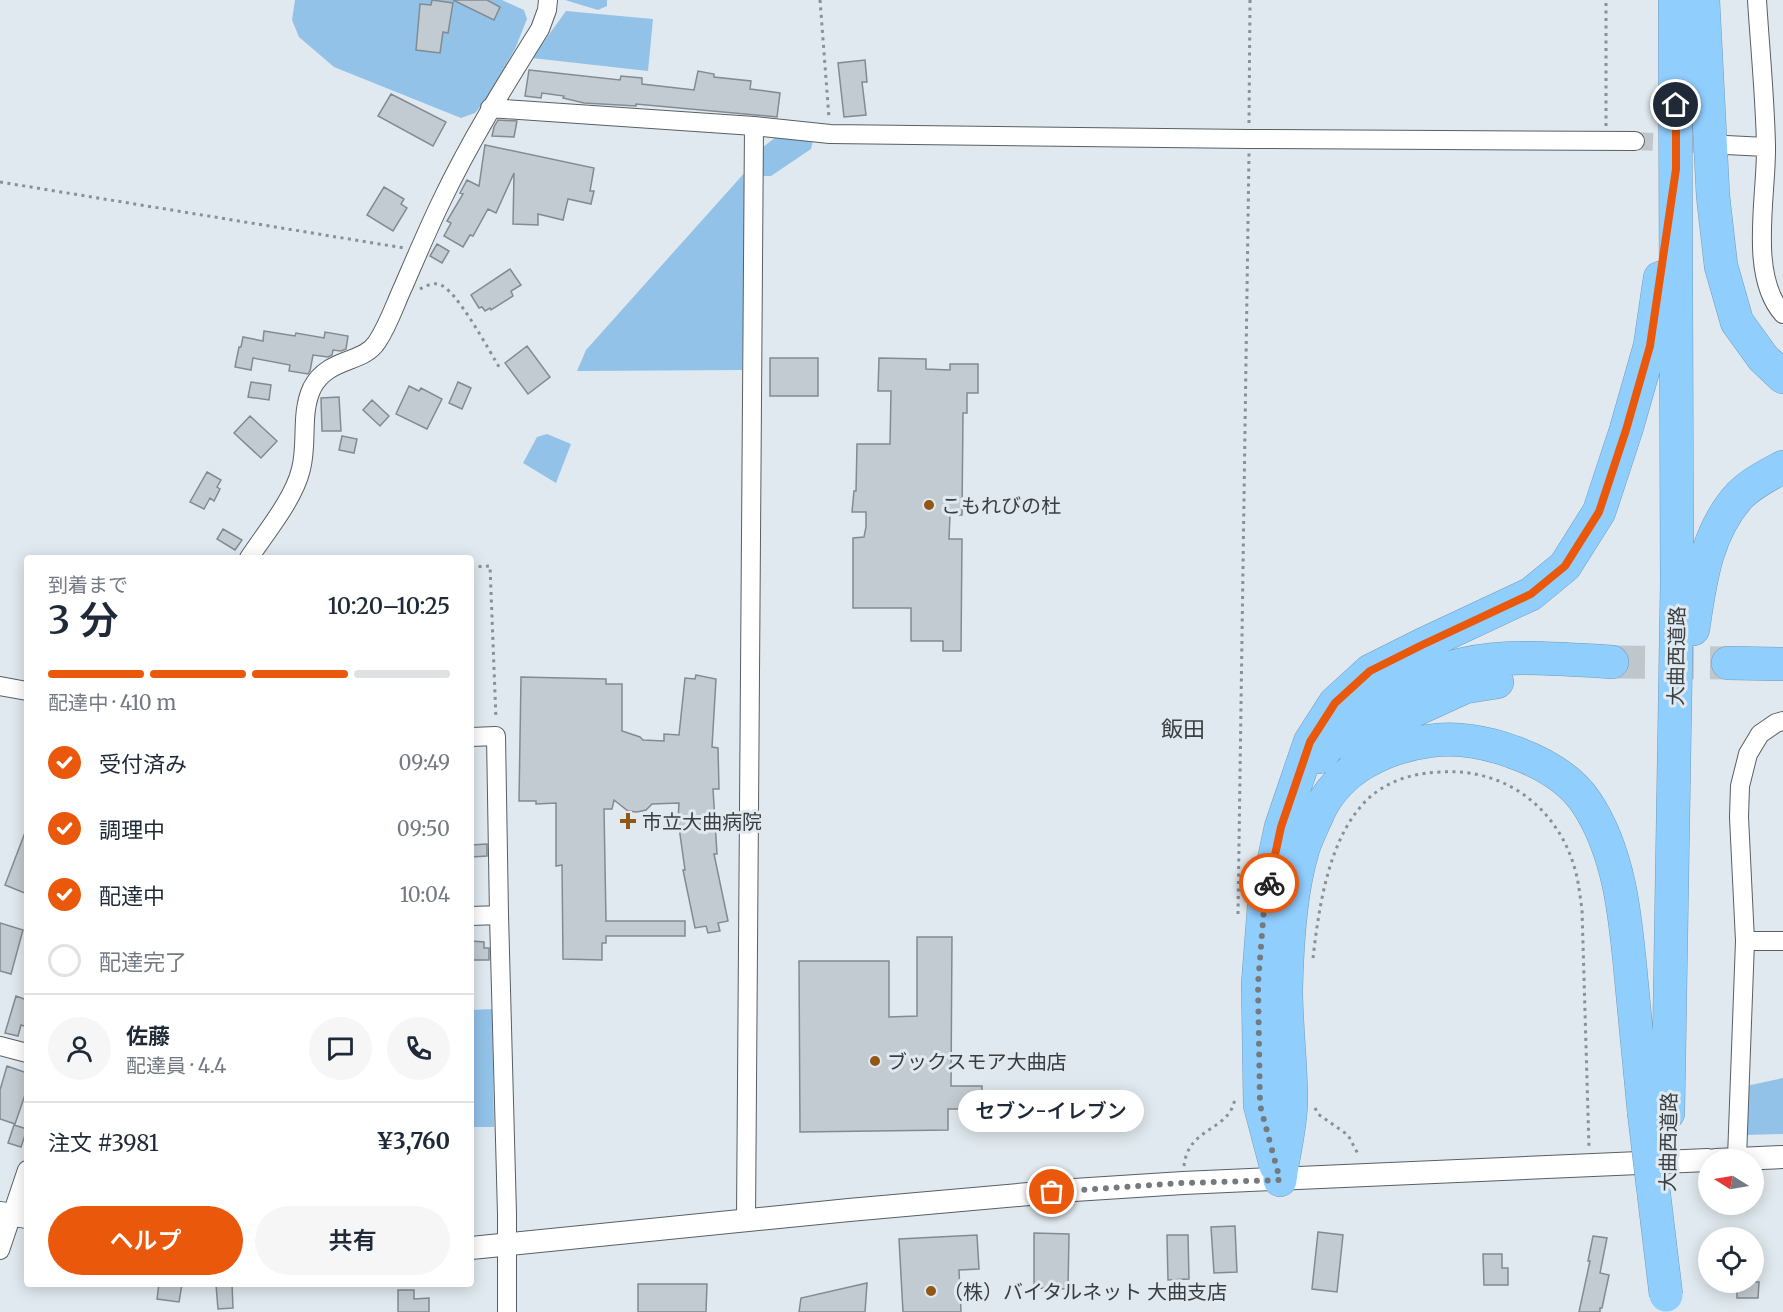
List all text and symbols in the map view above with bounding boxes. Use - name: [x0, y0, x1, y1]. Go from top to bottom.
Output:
- pin: [1650, 79, 1701, 130]
- icon: home: [1659, 88, 1692, 121]
- place label: こもれびの杜: [941, 493, 1061, 518]
- marker: こもれびの杜: [922, 498, 936, 512]
- text: 到着まで: [48, 572, 128, 597]
- text: 10:20–10:25: [328, 592, 450, 620]
- text: 3 分: [48, 596, 119, 645]
- street label: 大曲西道路: [1663, 606, 1689, 706]
- text: 配達中 · 410 m: [48, 690, 176, 715]
- district label: 飯田: [1161, 715, 1205, 743]
- icon: check: [48, 746, 81, 779]
- text: 受付済み: [99, 750, 187, 778]
- text: 09:49: [398, 750, 450, 775]
- place label: 市立大曲病院: [642, 809, 762, 834]
- icon: check: [48, 812, 81, 845]
- marker: 市立大曲病院: [619, 812, 637, 830]
- text: 調理中: [99, 816, 165, 844]
- text: 09:50: [397, 816, 450, 841]
- courier: [1239, 853, 1299, 913]
- icon: bike: [1253, 867, 1286, 900]
- icon: check: [48, 878, 81, 911]
- text: 配達中: [99, 882, 165, 910]
- text: 10:04: [400, 882, 450, 907]
- text: 配達完了: [99, 948, 187, 976]
- button: person: [48, 1017, 111, 1080]
- button: chat: [309, 1017, 372, 1080]
- button: phone: [387, 1017, 450, 1080]
- text: 佐藤: [126, 1022, 170, 1050]
- place label: ブックスモア大曲店: [887, 1049, 1066, 1074]
- text: 配達員 · 4.4: [126, 1053, 226, 1078]
- marker: ブックスモア大曲店: [868, 1054, 882, 1068]
- callout: セブン-イレブン: [959, 1090, 1145, 1132]
- street label: 大曲西道路: [1655, 1092, 1681, 1192]
- text: セブン-イレブン: [975, 1098, 1127, 1123]
- text: ¥3,760: [376, 1127, 450, 1155]
- text: 注文 #3981: [48, 1129, 159, 1157]
- north arrow: [1698, 1149, 1764, 1215]
- map controls: [1698, 1149, 1764, 1293]
- pin: [1026, 1166, 1077, 1217]
- icon: bag: [1035, 1175, 1068, 1208]
- button: ヘルプ: [48, 1206, 243, 1275]
- button: 共有: [255, 1206, 450, 1275]
- button: locate: [1698, 1227, 1764, 1293]
- place label: （株）バイタルネット 大曲支店: [943, 1279, 1227, 1304]
- marker: （株）バイタルネット 大曲支店: [924, 1284, 938, 1298]

